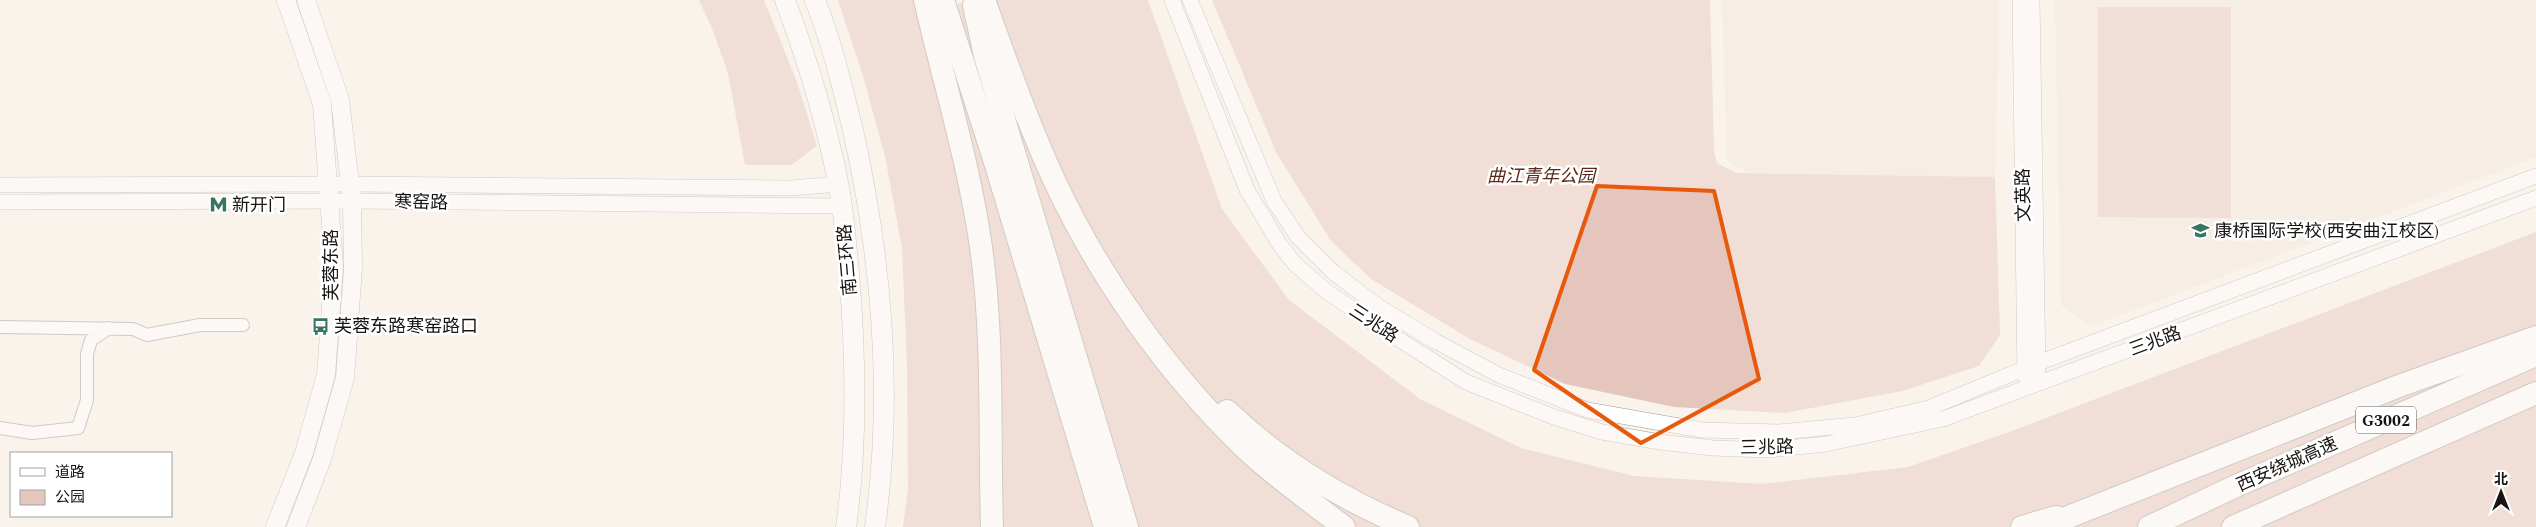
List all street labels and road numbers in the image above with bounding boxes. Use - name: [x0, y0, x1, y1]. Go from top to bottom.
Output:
- street label: 文英路: [2010, 168, 2037, 222]
- street label: 寒窑路: [394, 189, 448, 216]
- street label: 南三环路: [831, 223, 864, 297]
- street label: 芙蓉东路: [318, 229, 345, 301]
- street label: 三兆路: [1344, 297, 1404, 349]
- street label: 三兆路: [2125, 320, 2185, 363]
- road number: G3002: [2356, 406, 2416, 434]
- street label: 西安绕城高速: [2232, 430, 2342, 499]
- street label: 三兆路: [1740, 434, 1794, 461]

